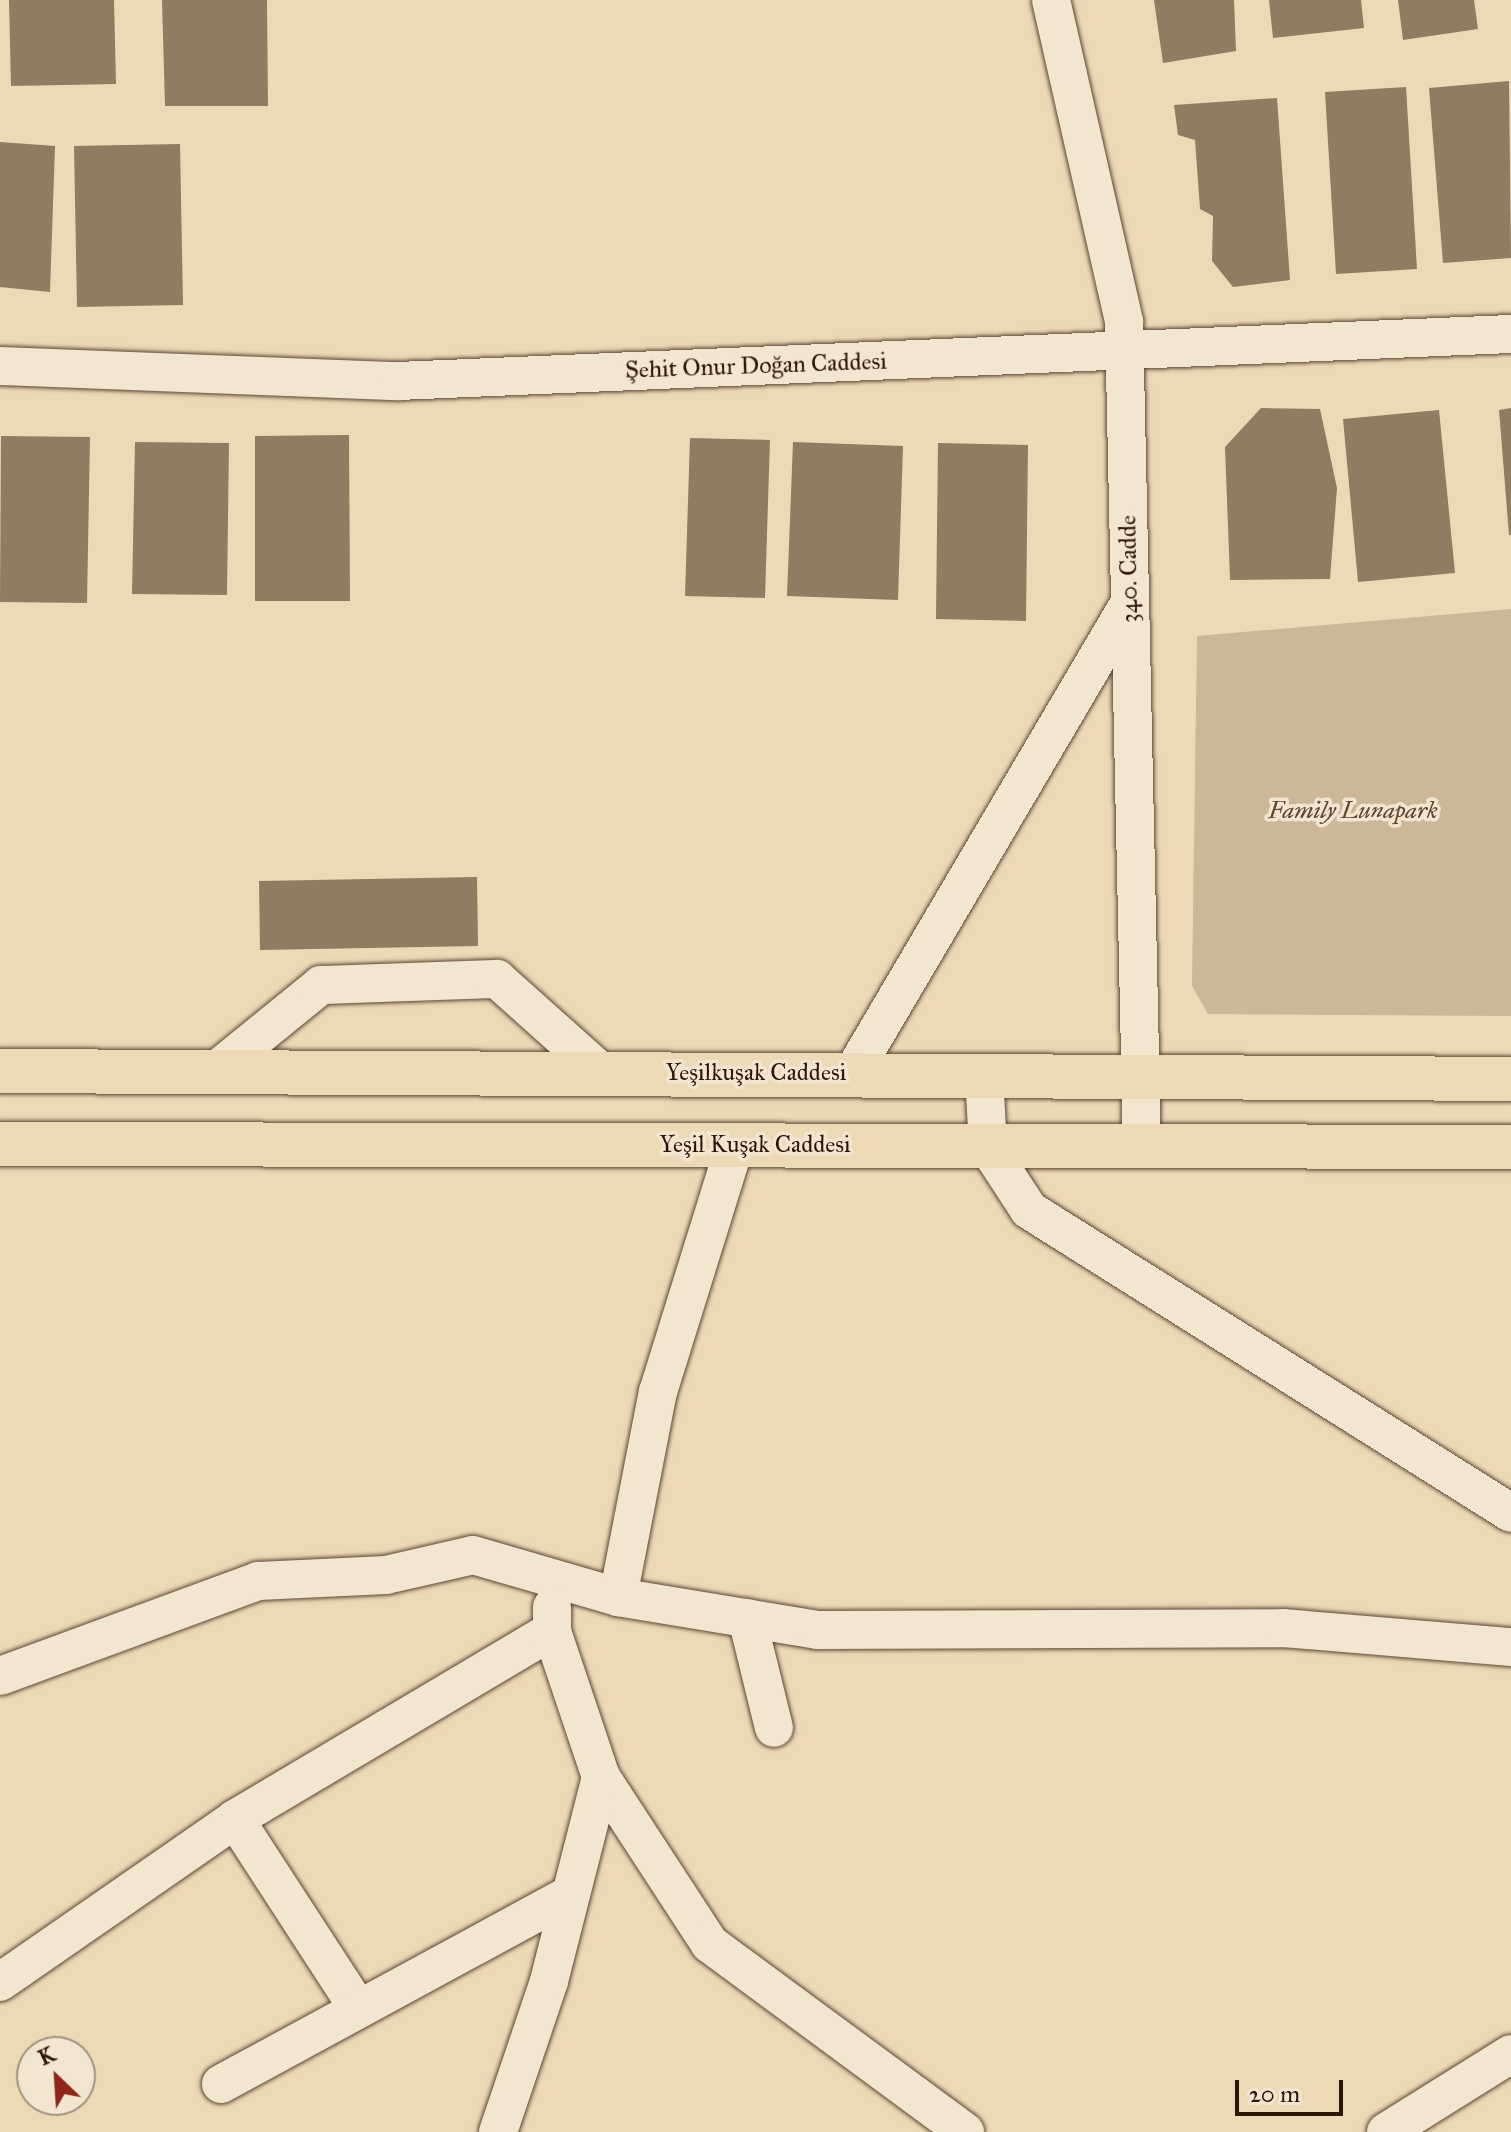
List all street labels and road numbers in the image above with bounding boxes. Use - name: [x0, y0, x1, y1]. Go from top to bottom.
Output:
- street label: Şehit Onur Doğan Caddesi: [625, 347, 887, 385]
- street label: 340. Cadde: [1114, 515, 1144, 623]
- street label: Yeşilkuşak Caddesi: [666, 1059, 846, 1087]
- street label: Yeşil Kuşak Caddesi: [659, 1131, 851, 1159]

